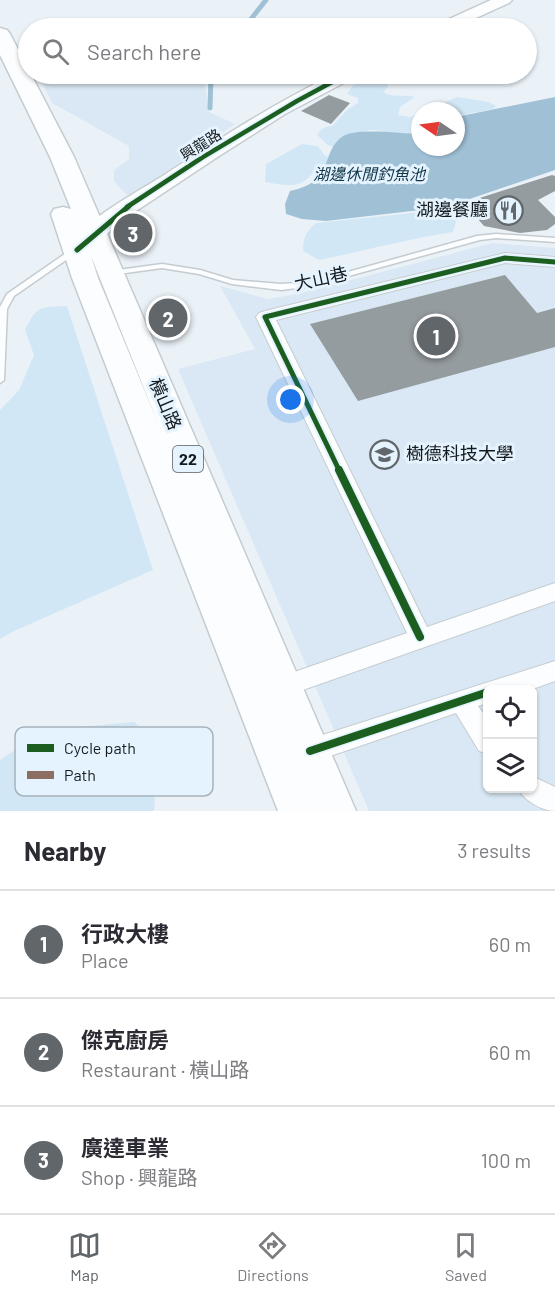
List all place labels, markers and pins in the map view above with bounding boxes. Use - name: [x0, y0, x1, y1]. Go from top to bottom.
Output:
- restaurant icon: 湖邊餐廳: [493, 194, 525, 226]
- place label: 湖邊餐廳: [416, 198, 488, 220]
- pin: 3: [114, 210, 152, 256]
- pin: 2: [148, 296, 188, 340]
- pin: 1: [416, 314, 456, 358]
- school or university icon: 樹德科技大學: [369, 438, 401, 470]
- place label: 樹德科技大學: [406, 442, 514, 464]

